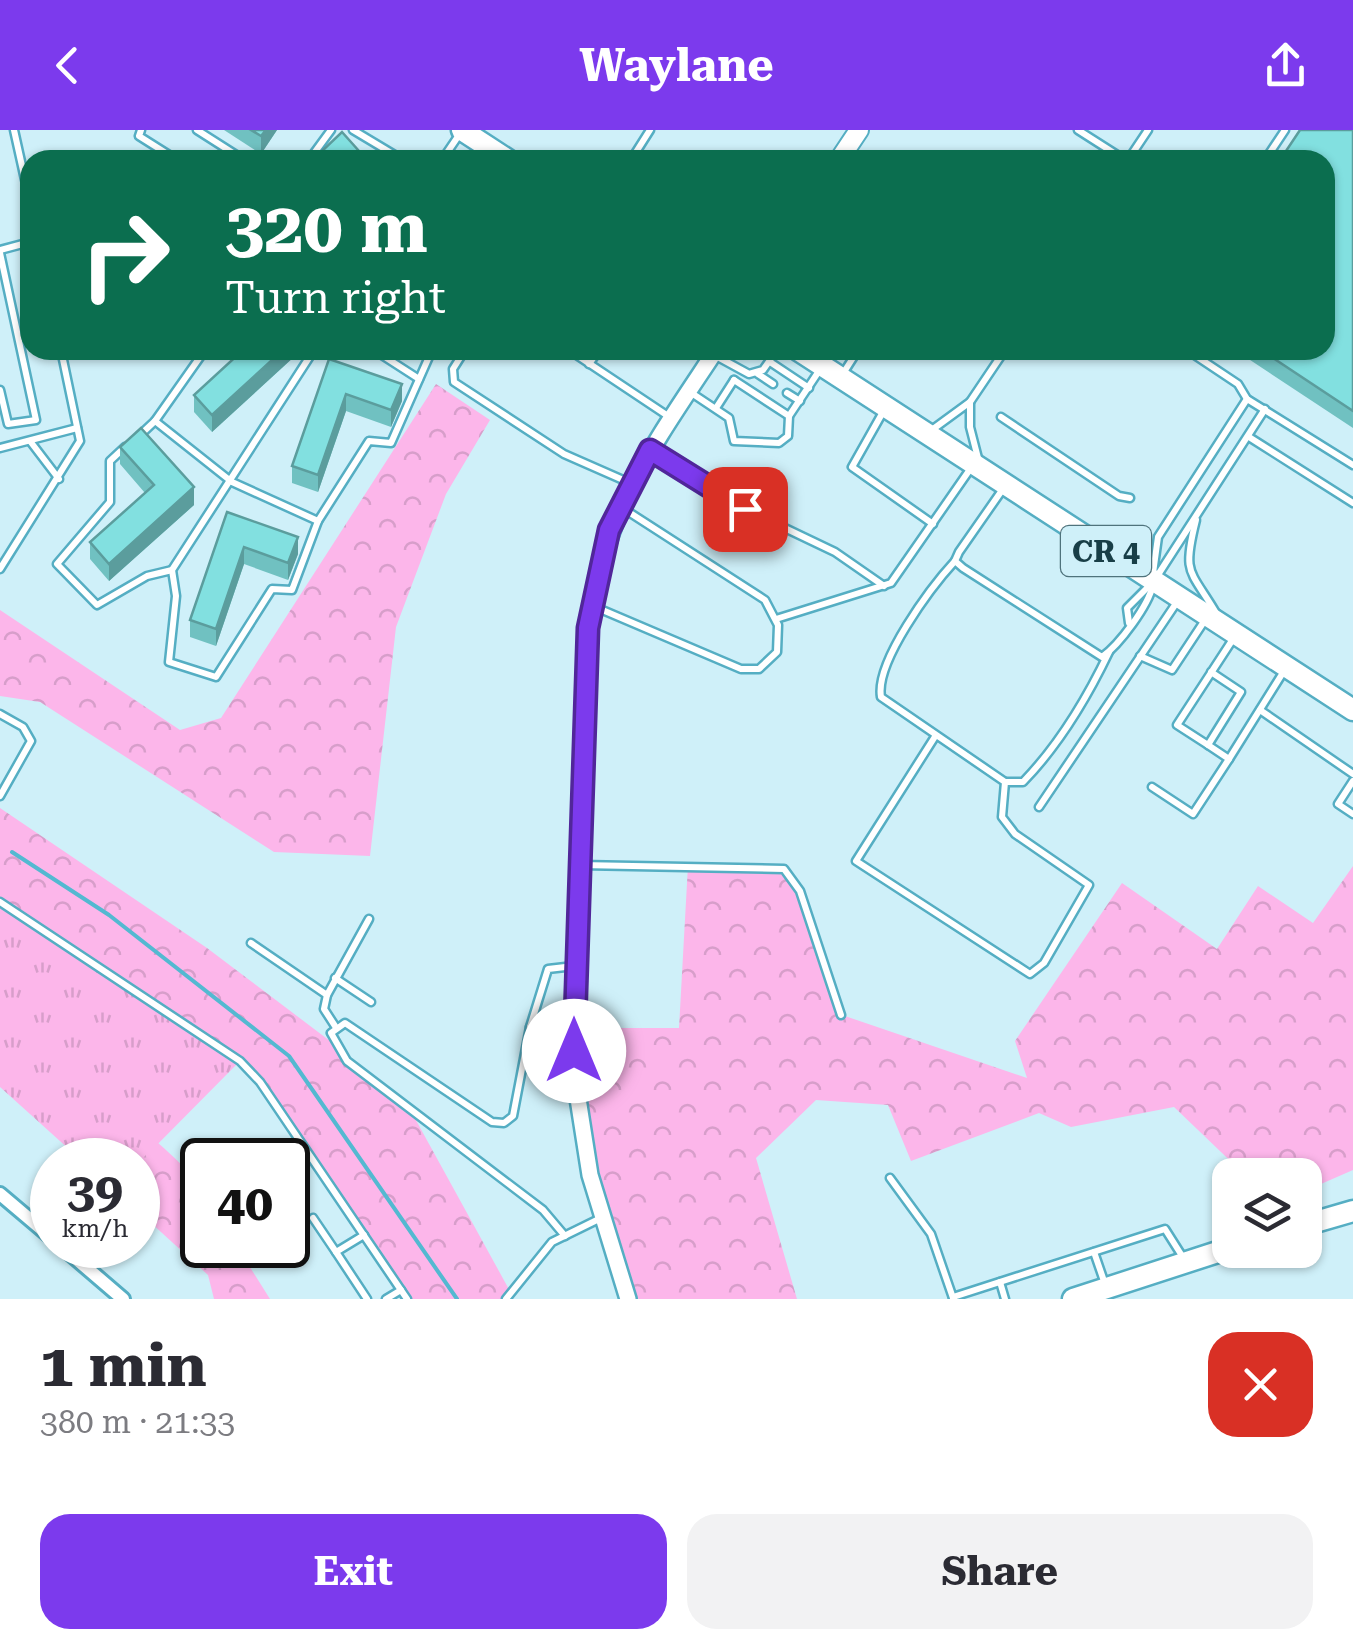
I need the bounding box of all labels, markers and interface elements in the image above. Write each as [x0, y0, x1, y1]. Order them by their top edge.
icon: back [40, 38, 95, 93]
icon: share [1258, 38, 1313, 93]
text: Waylane [579, 39, 774, 92]
text: 320 m [225, 187, 428, 269]
icon: right [60, 190, 190, 320]
text: Turn right [225, 271, 446, 324]
pin [703, 467, 788, 552]
icon: arrive [718, 482, 773, 537]
road number: CR 4 [1061, 526, 1151, 576]
position arrow [522, 999, 626, 1103]
speed limit sign: 40 [180, 1138, 310, 1268]
map controls [1212, 1158, 1322, 1268]
button: layers [1212, 1158, 1322, 1268]
text: 39 [67, 1162, 123, 1220]
text: km/h [62, 1214, 128, 1243]
text: 1 min [40, 1330, 207, 1401]
button: close [1208, 1332, 1313, 1437]
text: 380 m · 21:33 [40, 1403, 235, 1441]
button: Exit [40, 1514, 667, 1629]
button: Share [687, 1514, 1313, 1629]

